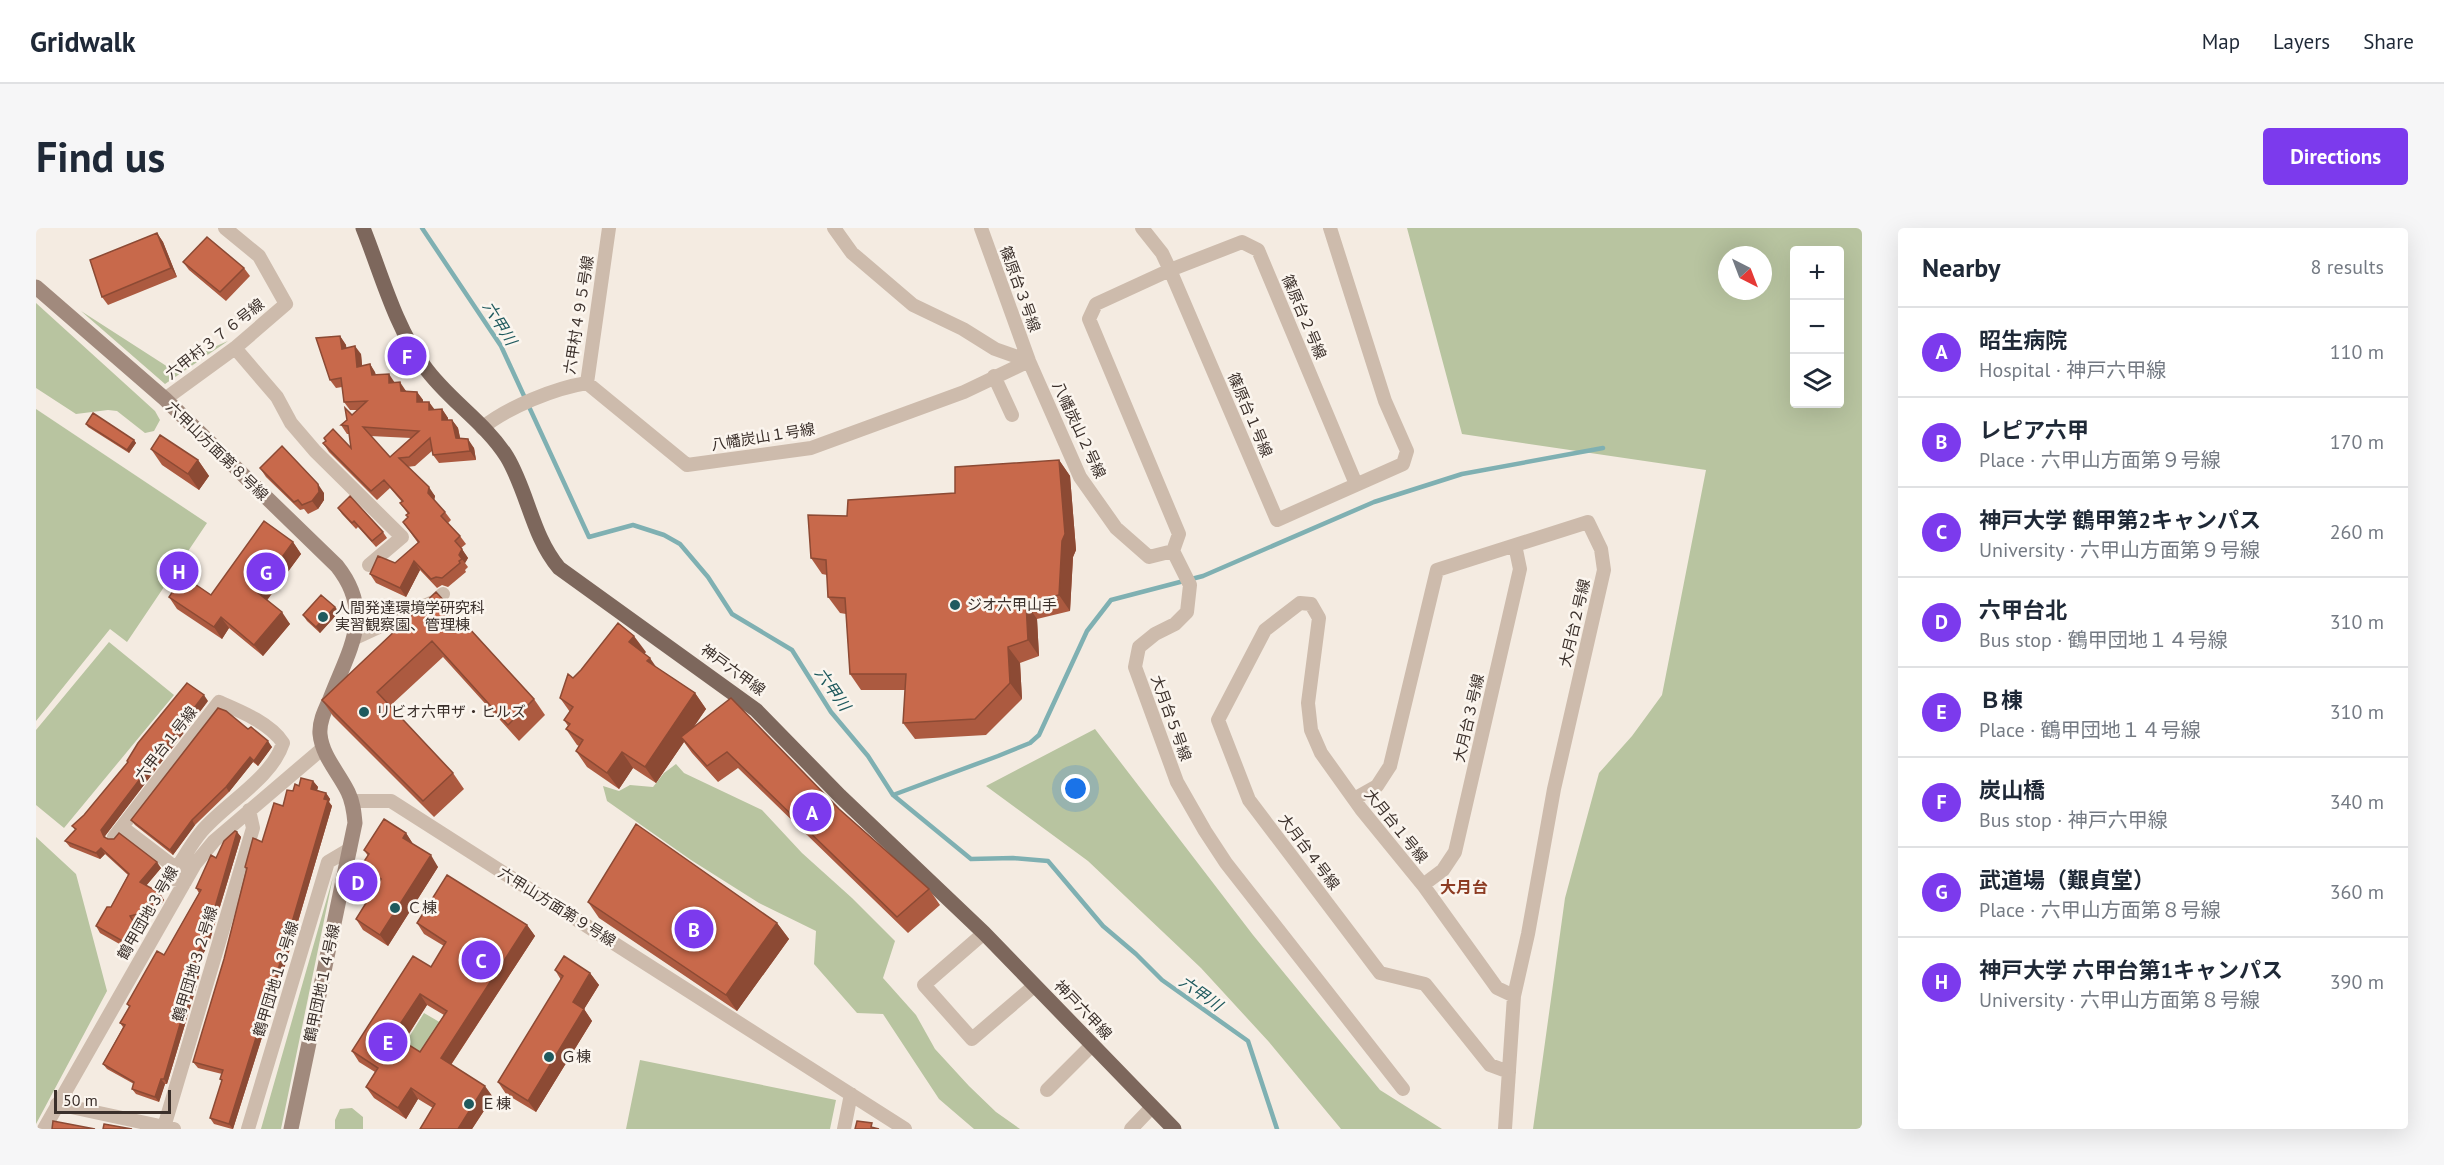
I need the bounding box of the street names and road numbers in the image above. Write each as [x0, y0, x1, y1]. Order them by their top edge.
street label: 篠原台３号線 [996, 243, 1045, 334]
street label: 六甲村４９５号線 [560, 254, 597, 376]
street label: 篠原台２号線 [1278, 272, 1331, 362]
street label: 六甲村３７６号線 [162, 294, 268, 383]
street label: 篠原台１号線 [1224, 370, 1277, 460]
street label: 八幡炭山２号線 [1049, 378, 1110, 481]
street label: 六甲山方面第８号線 [162, 397, 273, 504]
street label: 八幡炭山１号線 [710, 419, 816, 454]
street label: 大月台２号線 [1555, 577, 1594, 669]
street label: 神戸六甲線 [697, 640, 769, 699]
street label: 大月台５号線 [1147, 672, 1196, 763]
street label: 大月台３号線 [1449, 672, 1488, 764]
street label: 六甲台１号線 [130, 702, 201, 785]
street label: 大月台１号線 [1361, 785, 1432, 867]
street label: 大月台４号線 [1275, 810, 1344, 893]
street label: 鶴甲団地３号線 [113, 863, 182, 963]
street label: 六甲山方面第９号線 [495, 863, 620, 950]
street label: 鶴甲団地３２号線 [168, 904, 221, 1024]
street label: 鶴甲団地１３号線 [249, 919, 302, 1039]
street label: 鶴甲団地１４号線 [300, 922, 343, 1044]
street label: 神戸六甲線 [1050, 976, 1116, 1043]

